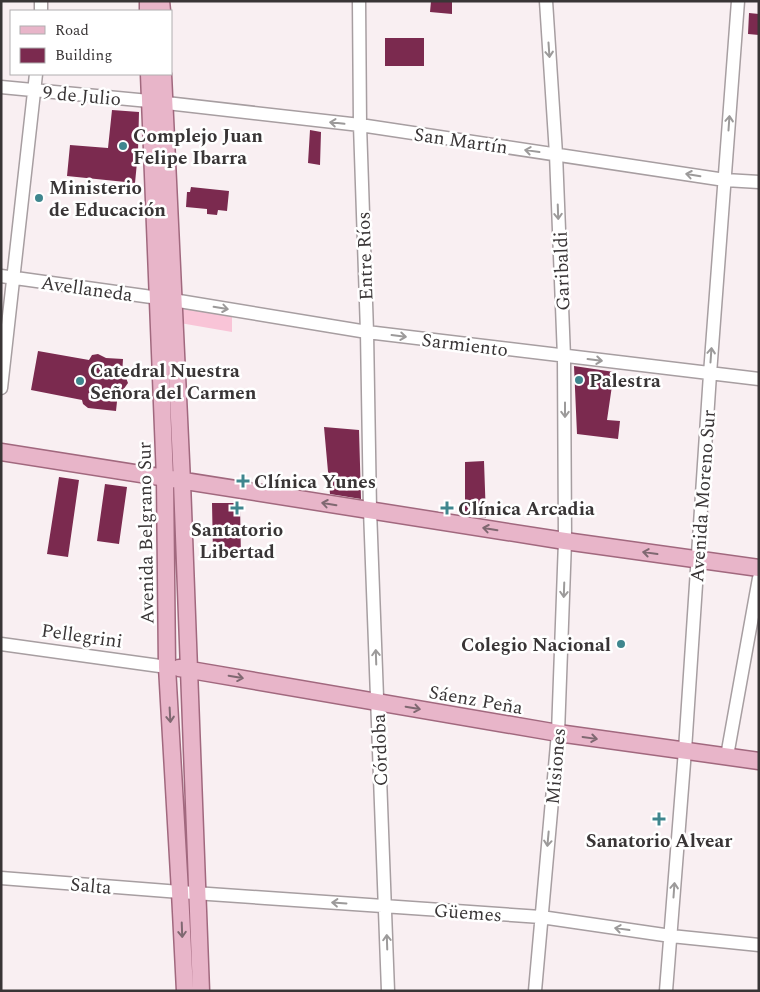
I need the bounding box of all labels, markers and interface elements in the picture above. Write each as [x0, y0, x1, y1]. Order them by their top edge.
legend [10, 10, 172, 75]
text: Road [55, 19, 89, 42]
one-way arrow [545, 42, 554, 58]
text: Building [55, 44, 112, 67]
street label: 9 de Julio [42, 79, 122, 114]
one-way arrow [724, 115, 734, 131]
one-way arrow [329, 118, 345, 128]
street label: San Martín [412, 121, 510, 162]
place label: Complejo Juan Felipe Ibarra [133, 122, 263, 173]
marker: Complejo Juan Felipe Ibarra [117, 140, 129, 152]
one-way arrow [525, 146, 541, 156]
one-way arrow [685, 170, 701, 180]
place label: Ministerio de Educación [49, 174, 166, 225]
marker: Ministerio de Educación [33, 192, 45, 204]
one-way arrow [554, 204, 563, 220]
street label: Entre Ríos [349, 211, 382, 301]
street label: Garibaldi [547, 231, 578, 311]
street label: Avellaneda [39, 269, 135, 310]
one-way arrow [213, 304, 229, 314]
street label: Sarmiento [420, 326, 510, 365]
one-way arrow [391, 331, 407, 341]
one-way arrow [706, 347, 716, 363]
one-way arrow [587, 355, 603, 365]
place label: Catedral Nuestra Señora del Carmen [90, 357, 257, 408]
place label: Palestra [589, 367, 661, 396]
marker: Palestra [573, 374, 585, 386]
marker: Catedral Nuestra Señora del Carmen [74, 375, 86, 387]
one-way arrow [560, 401, 570, 417]
street label: Avenida Moreno Sur [683, 408, 724, 583]
street label: Avenida Belgrano Sur [130, 441, 163, 624]
place label: Clínica Yunes [254, 468, 376, 497]
marker: Clínica Yunes [236, 474, 250, 488]
place label: Clínica Arcadia [458, 495, 595, 524]
one-way arrow [321, 499, 337, 509]
marker: Santatorio Libertad [230, 501, 244, 515]
marker: Clínica Arcadia [440, 501, 454, 515]
place label: Santatorio Libertad [191, 516, 283, 567]
one-way arrow [482, 524, 498, 534]
one-way arrow [643, 548, 659, 558]
one-way arrow [559, 581, 568, 597]
street label: Pellegrini [39, 616, 124, 657]
place label: Colegio Nacional [461, 631, 611, 660]
marker: Colegio Nacional [615, 638, 627, 650]
one-way arrow [371, 650, 380, 666]
one-way arrow [227, 672, 243, 682]
street label: Sáenz Peña [426, 678, 526, 723]
one-way arrow [404, 704, 420, 714]
one-way arrow [165, 707, 174, 723]
street label: Córdoba [365, 713, 396, 787]
street label: Misiones [539, 726, 574, 806]
one-way arrow [582, 733, 598, 743]
marker: Sanatorio Alvear [652, 812, 666, 826]
place label: Sanatorio Alvear [586, 827, 733, 856]
one-way arrow [543, 831, 553, 847]
street label: Salta [69, 870, 113, 903]
one-way arrow [669, 882, 679, 898]
street label: Güemes [433, 897, 503, 930]
one-way arrow [331, 899, 347, 908]
one-way arrow [177, 922, 187, 938]
one-way arrow [615, 924, 631, 934]
one-way arrow [382, 934, 392, 950]

